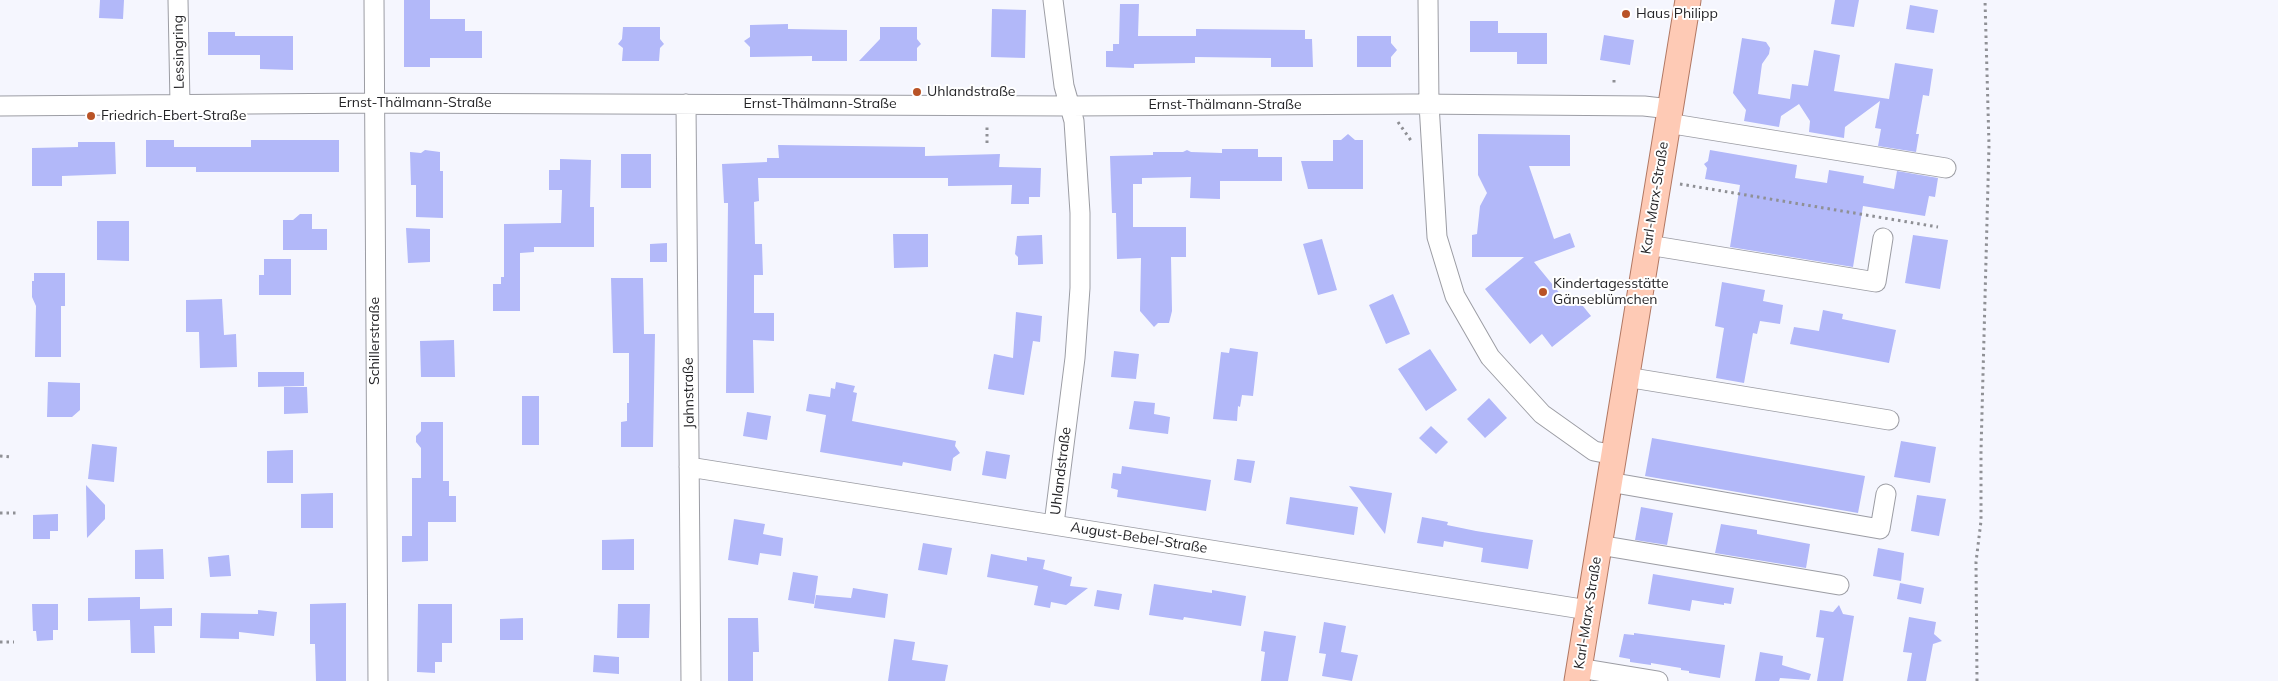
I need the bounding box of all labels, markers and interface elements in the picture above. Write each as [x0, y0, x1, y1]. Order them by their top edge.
place label: Haus Philipp [1636, 6, 1718, 22]
marker: Haus Philipp [1620, 8, 1632, 20]
street label: Lessingring [170, 15, 188, 89]
place label: Uhlandstraße [927, 84, 1015, 100]
marker: Uhlandstraße [911, 86, 923, 98]
street label: Ernst-Thälmann-Straße [338, 95, 492, 111]
street label: Ernst-Thälmann-Straße [743, 96, 897, 112]
street label: Ernst-Thälmann-Straße [1148, 97, 1302, 113]
place label: Friedrich-Ebert-Straße [101, 108, 246, 124]
marker: Friedrich-Ebert-Straße [85, 110, 97, 122]
street label: Karl-Marx-Straße [1638, 141, 1672, 255]
place label: Kindertagesstätte Gänseblümchen [1553, 276, 1669, 308]
marker: Kindertagesstätte Gänseblümchen [1537, 286, 1549, 298]
street label: Schillerstraße [367, 297, 383, 385]
street label: Jahnstraße [680, 357, 698, 429]
street label: Uhlandstraße [1047, 426, 1075, 516]
street label: August-Bebel-Straße [1069, 519, 1209, 557]
street label: Karl-Marx-Straße [1571, 556, 1605, 670]

